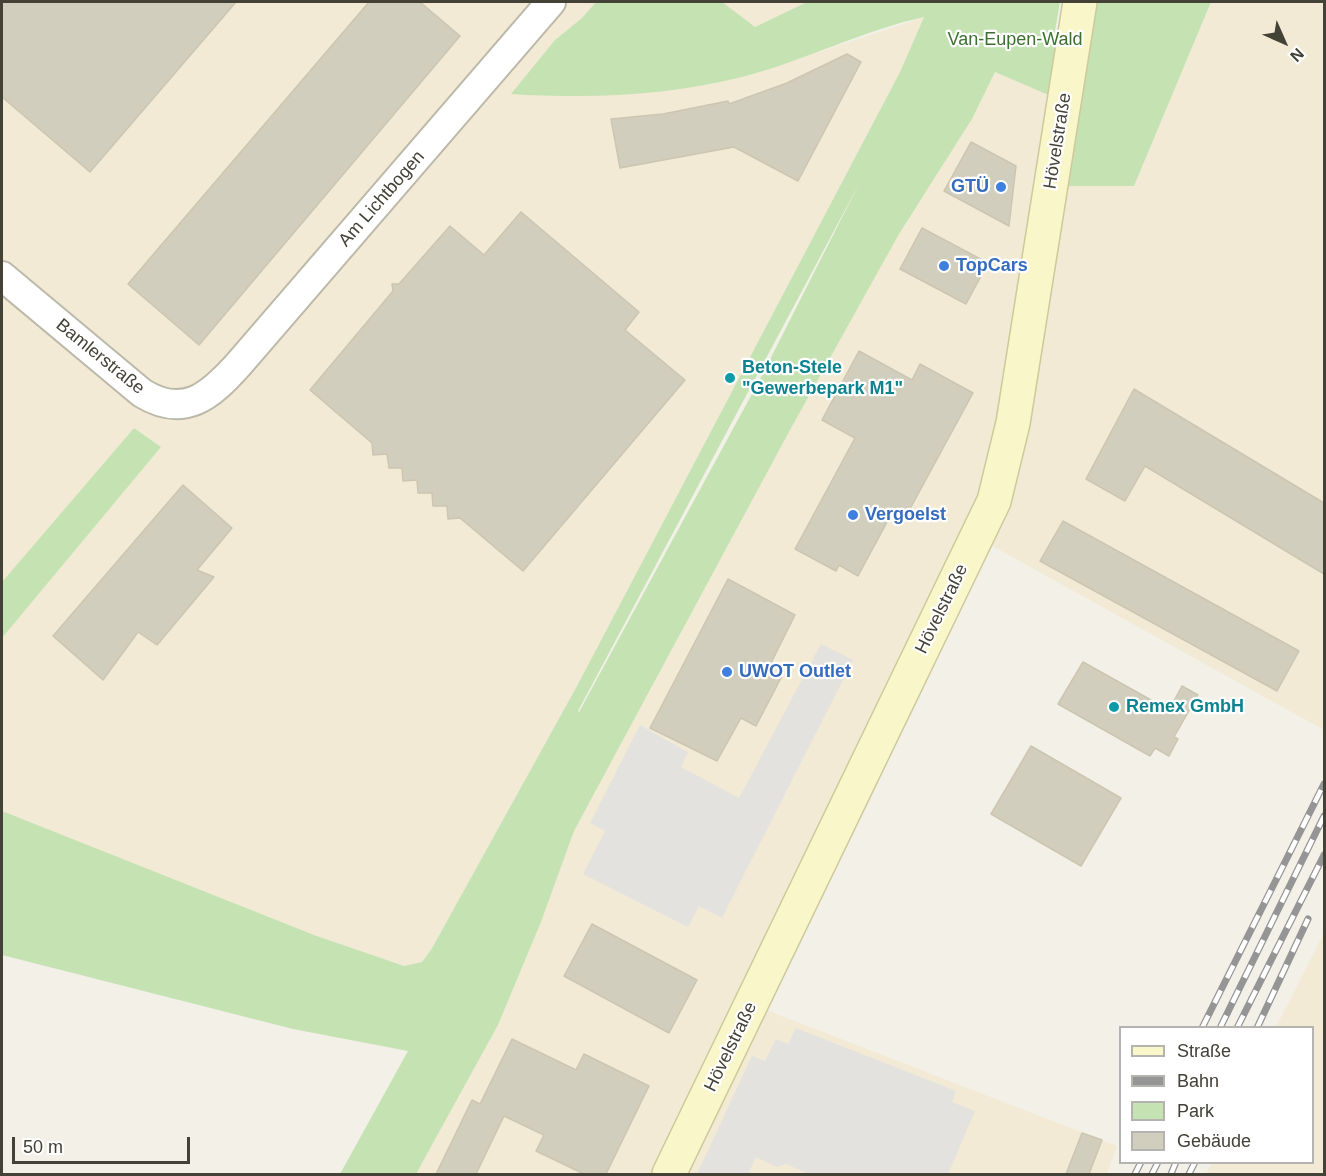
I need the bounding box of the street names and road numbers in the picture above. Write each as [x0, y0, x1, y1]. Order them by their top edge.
street label: Hövelstraße [1040, 91, 1076, 191]
street label: Am Lichtbogen [334, 147, 430, 251]
street label: Bamlerstraße [51, 315, 149, 399]
street label: Hövelstraße [911, 561, 973, 657]
street label: Hövelstraße [700, 999, 762, 1095]

